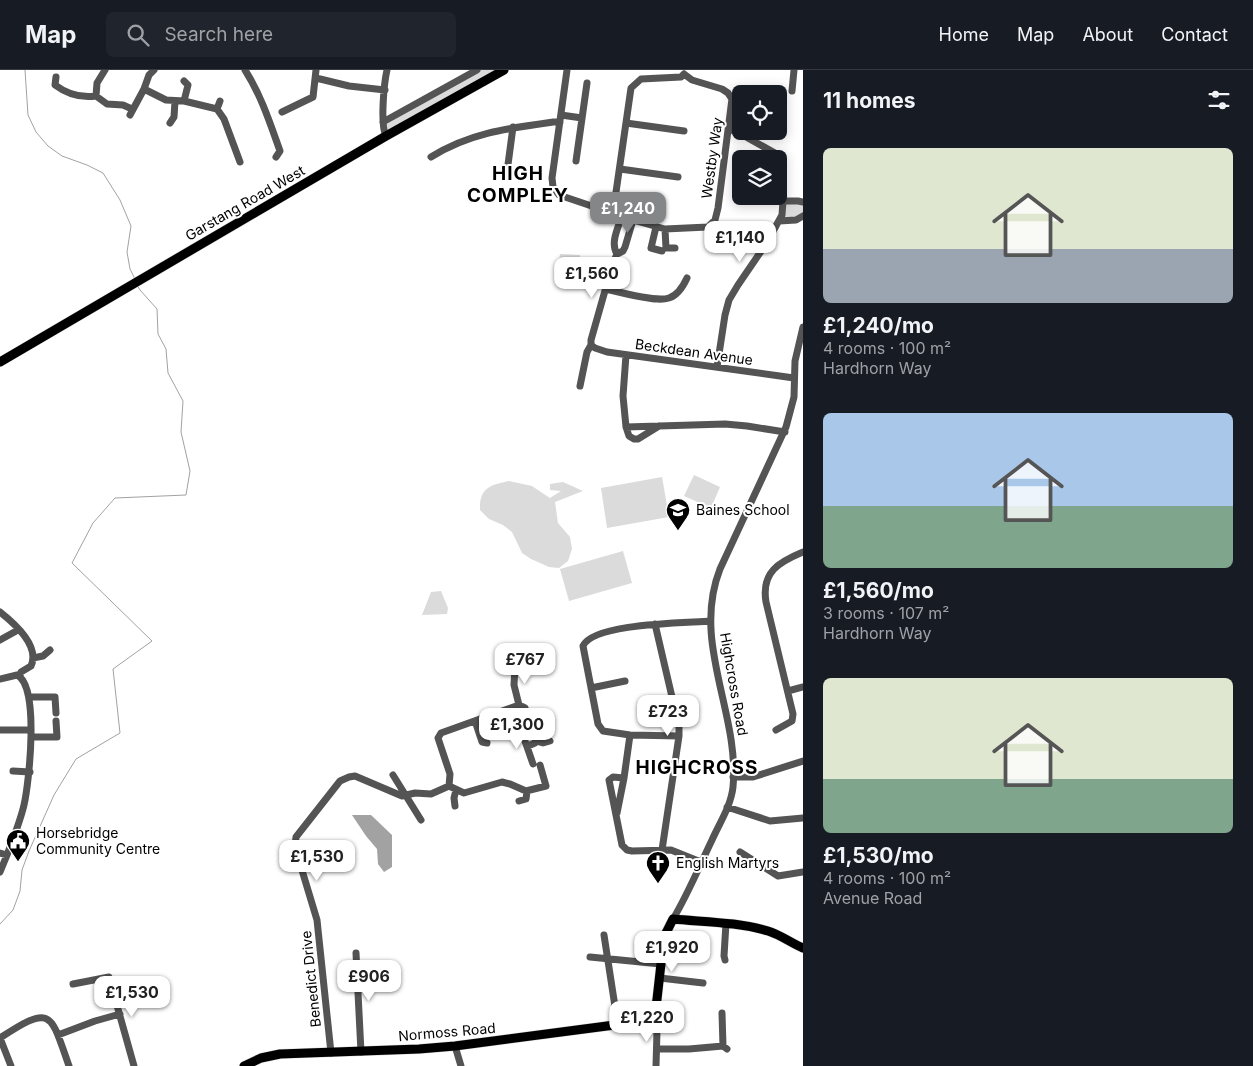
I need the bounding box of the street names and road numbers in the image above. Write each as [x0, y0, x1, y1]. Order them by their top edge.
street label: Westby Way [697, 116, 726, 200]
street label: Garstang Road West [182, 161, 308, 244]
street label: Beckdean Avenue [634, 335, 754, 368]
street label: Highcross Road [717, 631, 752, 737]
street label: Benedict Drive [297, 930, 324, 1028]
street label: Normoss Road [398, 1019, 496, 1044]

